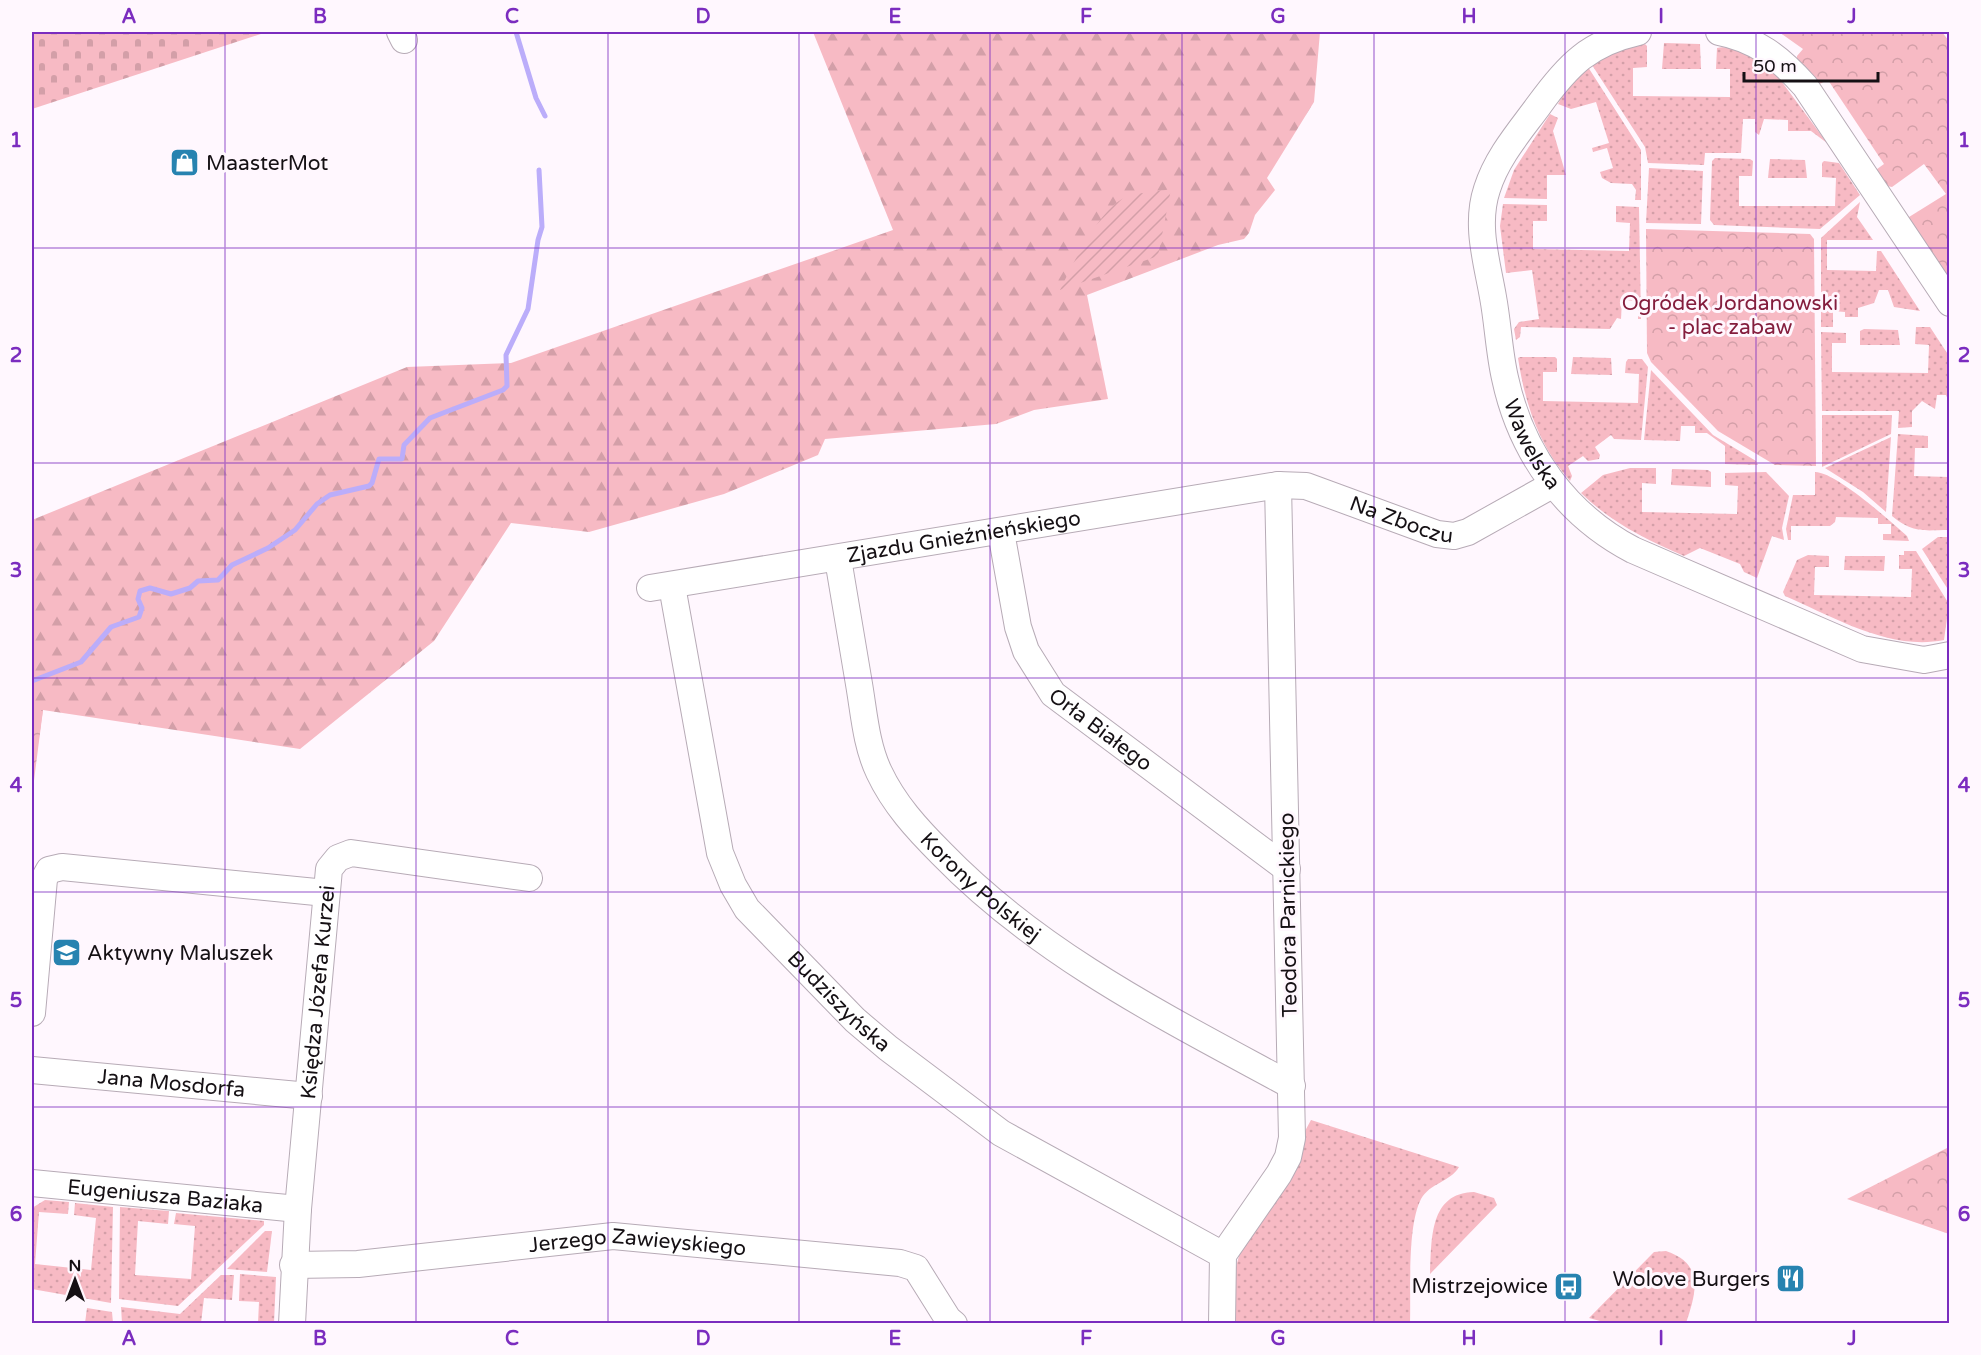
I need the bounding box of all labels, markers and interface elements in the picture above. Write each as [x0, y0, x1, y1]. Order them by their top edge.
text: A [122, 5, 137, 29]
text: B [313, 5, 327, 29]
text: C [505, 5, 519, 29]
text: D [695, 5, 711, 29]
text: E [889, 5, 902, 29]
text: F [1080, 5, 1092, 29]
text: G [1270, 5, 1286, 29]
text: H [1461, 5, 1477, 29]
text: I [1658, 5, 1664, 29]
text: J [1846, 5, 1857, 29]
scale bar [1744, 45, 1878, 83]
text: 50 m [1753, 55, 1797, 77]
text: 1 [10, 129, 22, 153]
text: 1 [1958, 129, 1970, 153]
shop icon: MaasterMot [169, 147, 201, 179]
place label: MaasterMot [206, 151, 328, 176]
park label: Ogródek Jordanowski - plac zabaw [1622, 291, 1838, 340]
text: 2 [10, 344, 22, 368]
text: 2 [1958, 344, 1970, 368]
street label: Wawelska [1498, 396, 1565, 495]
street label: Na Zboczu [1346, 491, 1454, 549]
street label: Zjazdu Gnieźnieńskiego [845, 506, 1083, 568]
text: 3 [10, 559, 22, 583]
text: 3 [1958, 559, 1970, 583]
street label: Orła Białego [1044, 683, 1157, 777]
text: 4 [10, 774, 23, 798]
text: 4 [1958, 774, 1971, 798]
street label: Teodora Parnickiego [1274, 812, 1303, 1018]
street label: Korony Polskiej [915, 827, 1045, 947]
street label: Księdza Józefa Kurzei [296, 884, 340, 1100]
school or university icon: Aktywny Maluszek [50, 937, 82, 969]
place label: Aktywny Maluszek [87, 941, 273, 966]
street label: Budziszyńska [782, 946, 895, 1057]
text: 5 [10, 989, 22, 1013]
text: 5 [1958, 989, 1970, 1013]
street label: Jana Mosdorfa [96, 1064, 246, 1103]
street label: Eugeniusza Baziaka [66, 1175, 264, 1219]
text: 6 [10, 1203, 22, 1227]
text: 6 [1958, 1203, 1970, 1227]
street label: Jerzego Zawieyskiego [528, 1224, 747, 1261]
north arrow [45, 1250, 105, 1310]
text: N [69, 1256, 81, 1276]
restaurant icon: Wolove Burgers [1775, 1263, 1807, 1295]
place label: Wolove Burgers [1613, 1267, 1770, 1292]
bus stop icon: Mistrzejowice [1553, 1270, 1585, 1302]
place label: Mistrzejowice [1411, 1274, 1548, 1299]
text: A [122, 1327, 137, 1351]
text: B [313, 1327, 327, 1351]
text: C [505, 1327, 519, 1351]
text: D [695, 1327, 711, 1351]
text: E [889, 1327, 902, 1351]
text: F [1080, 1327, 1092, 1351]
text: G [1270, 1327, 1286, 1351]
text: H [1461, 1327, 1477, 1351]
text: I [1658, 1327, 1664, 1351]
text: J [1846, 1327, 1857, 1351]

